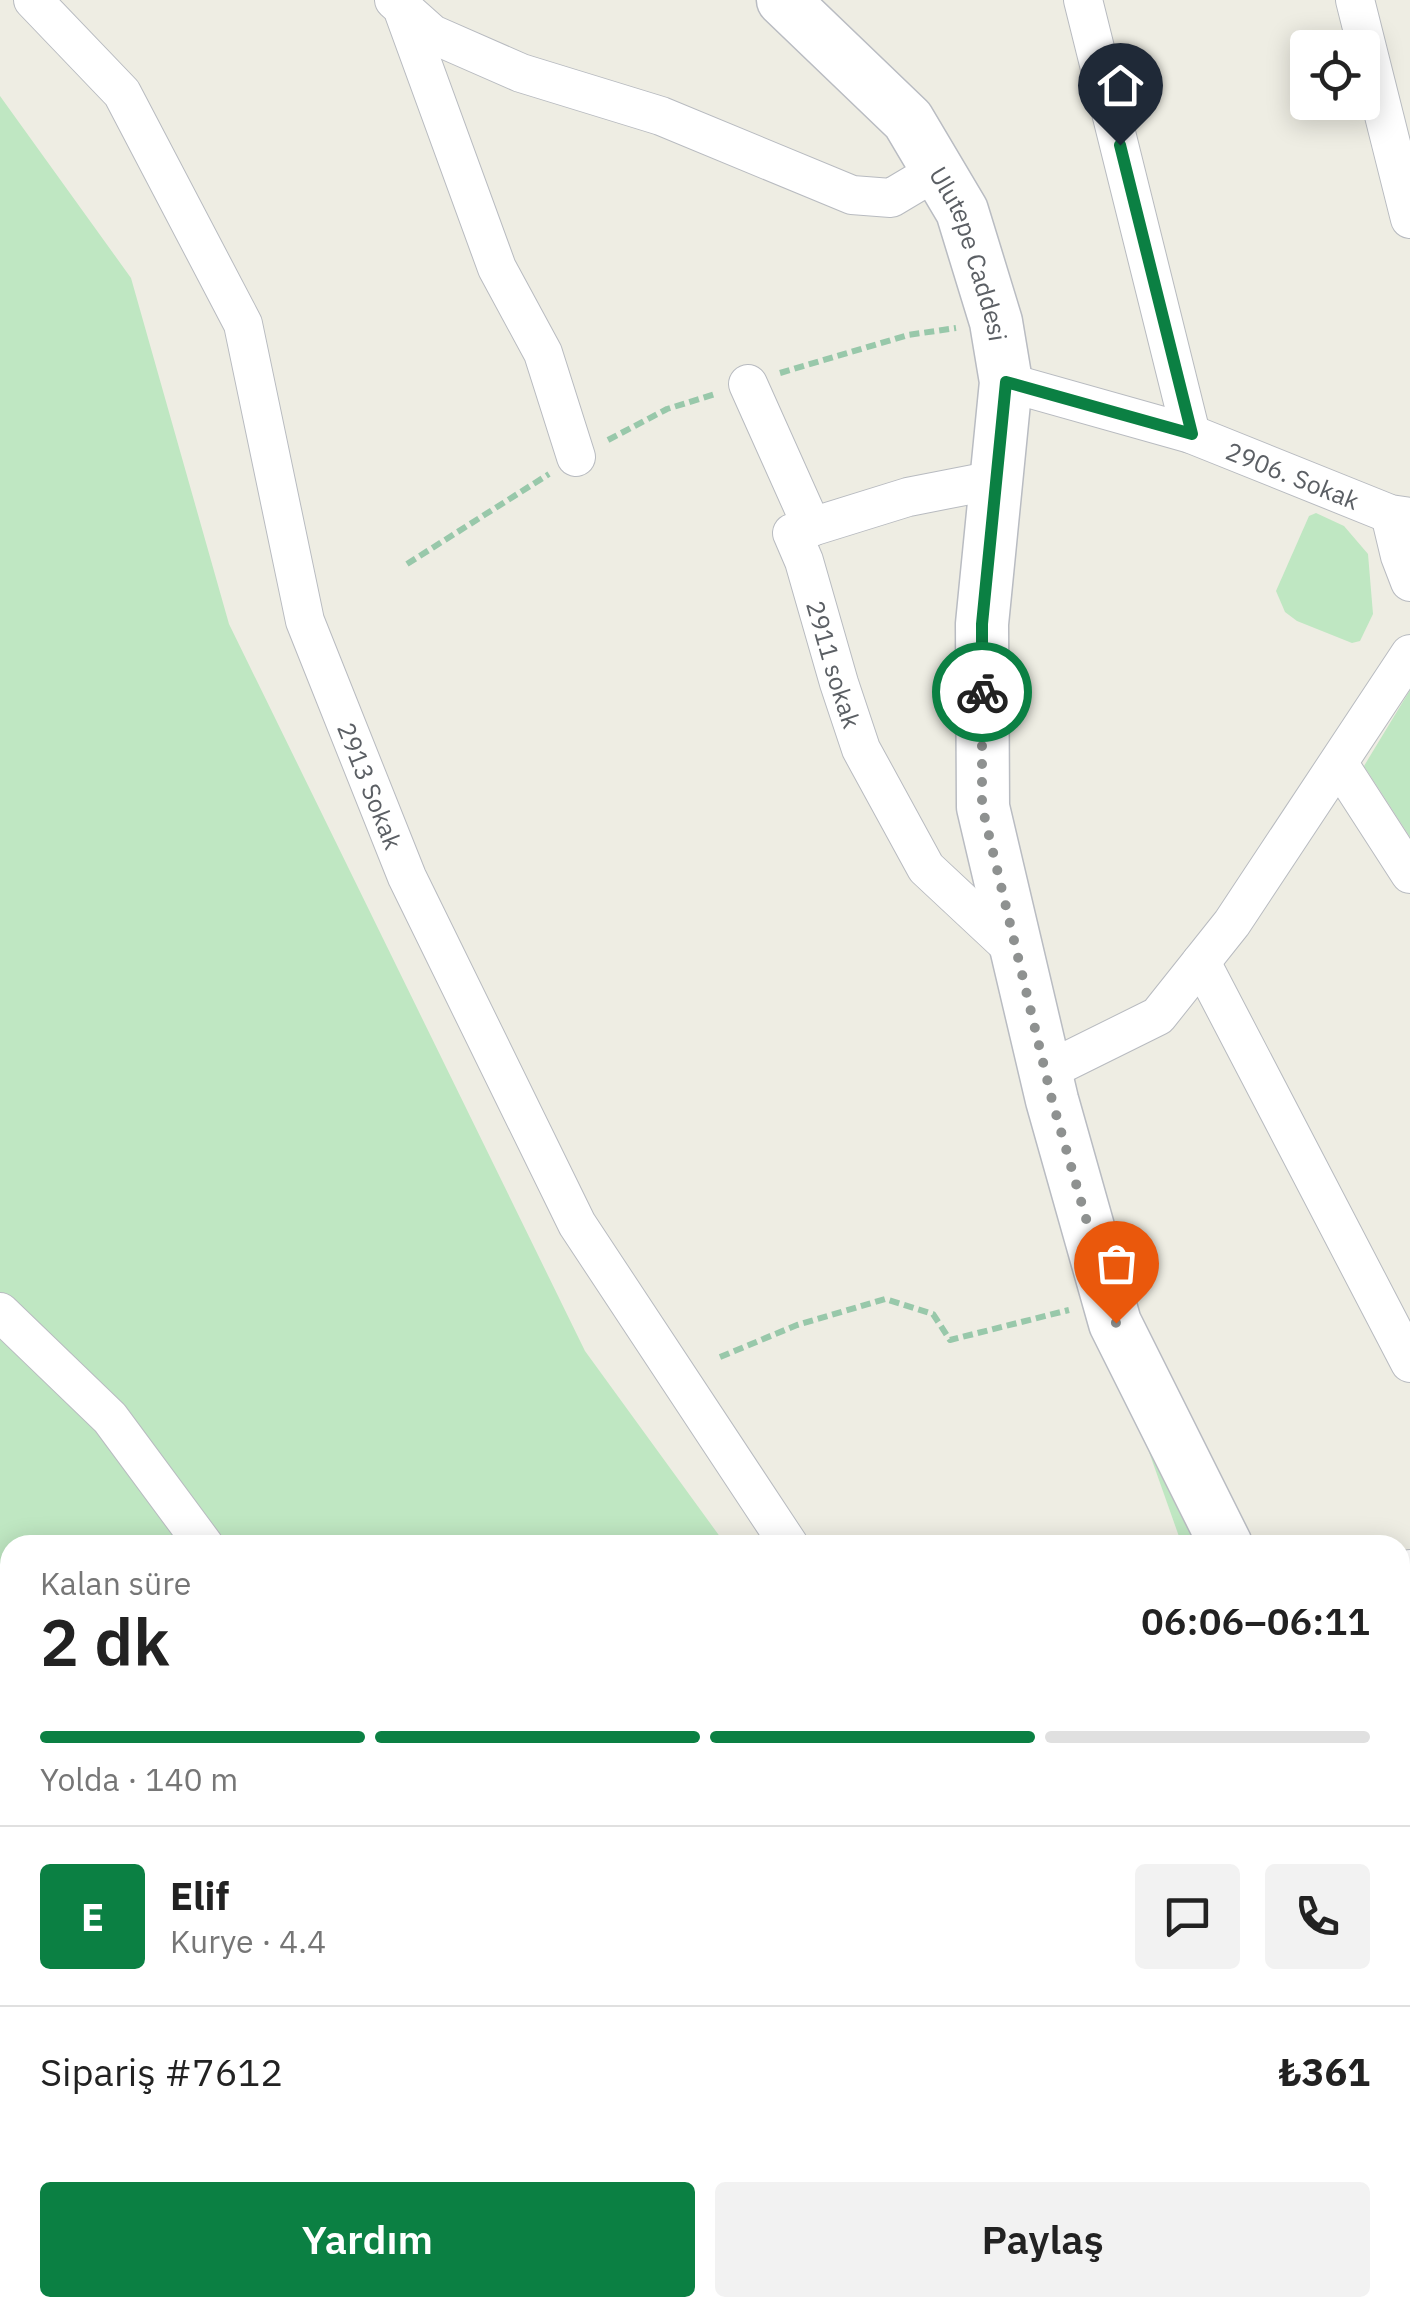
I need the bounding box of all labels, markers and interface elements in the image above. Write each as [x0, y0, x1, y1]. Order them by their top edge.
map controls [1290, 30, 1380, 120]
button: locate [1290, 30, 1380, 120]
pin [1078, 43, 1163, 146]
icon: home [1093, 58, 1148, 113]
street label: Ulutepe Caddesi [923, 160, 1015, 344]
street label: 2906. Sokak [1221, 433, 1364, 517]
street label: 2911 sokak [800, 596, 869, 732]
courier [932, 642, 1032, 742]
icon: bike [955, 665, 1010, 720]
street label: 2913 Sokak [330, 717, 411, 854]
pin [1074, 1221, 1159, 1324]
icon: bag [1089, 1236, 1144, 1291]
text: Kalan süre [40, 1562, 191, 1604]
text: 06:06–06:11 [1141, 1596, 1370, 1645]
text: 2 dk [40, 1599, 170, 1684]
text: Yolda · 140 m [40, 1758, 238, 1800]
button: chat [1135, 1864, 1240, 1969]
button: phone [1265, 1864, 1370, 1969]
text: Elif [170, 1871, 229, 1920]
text: E [81, 1892, 104, 1941]
text: Kurye · 4.4 [170, 1920, 326, 1962]
text: Sipariş #7612 [40, 2047, 283, 2096]
text: ₺361 [1278, 2047, 1370, 2096]
button: Yardım [40, 2182, 695, 2297]
button: Paylaş [715, 2182, 1370, 2297]

